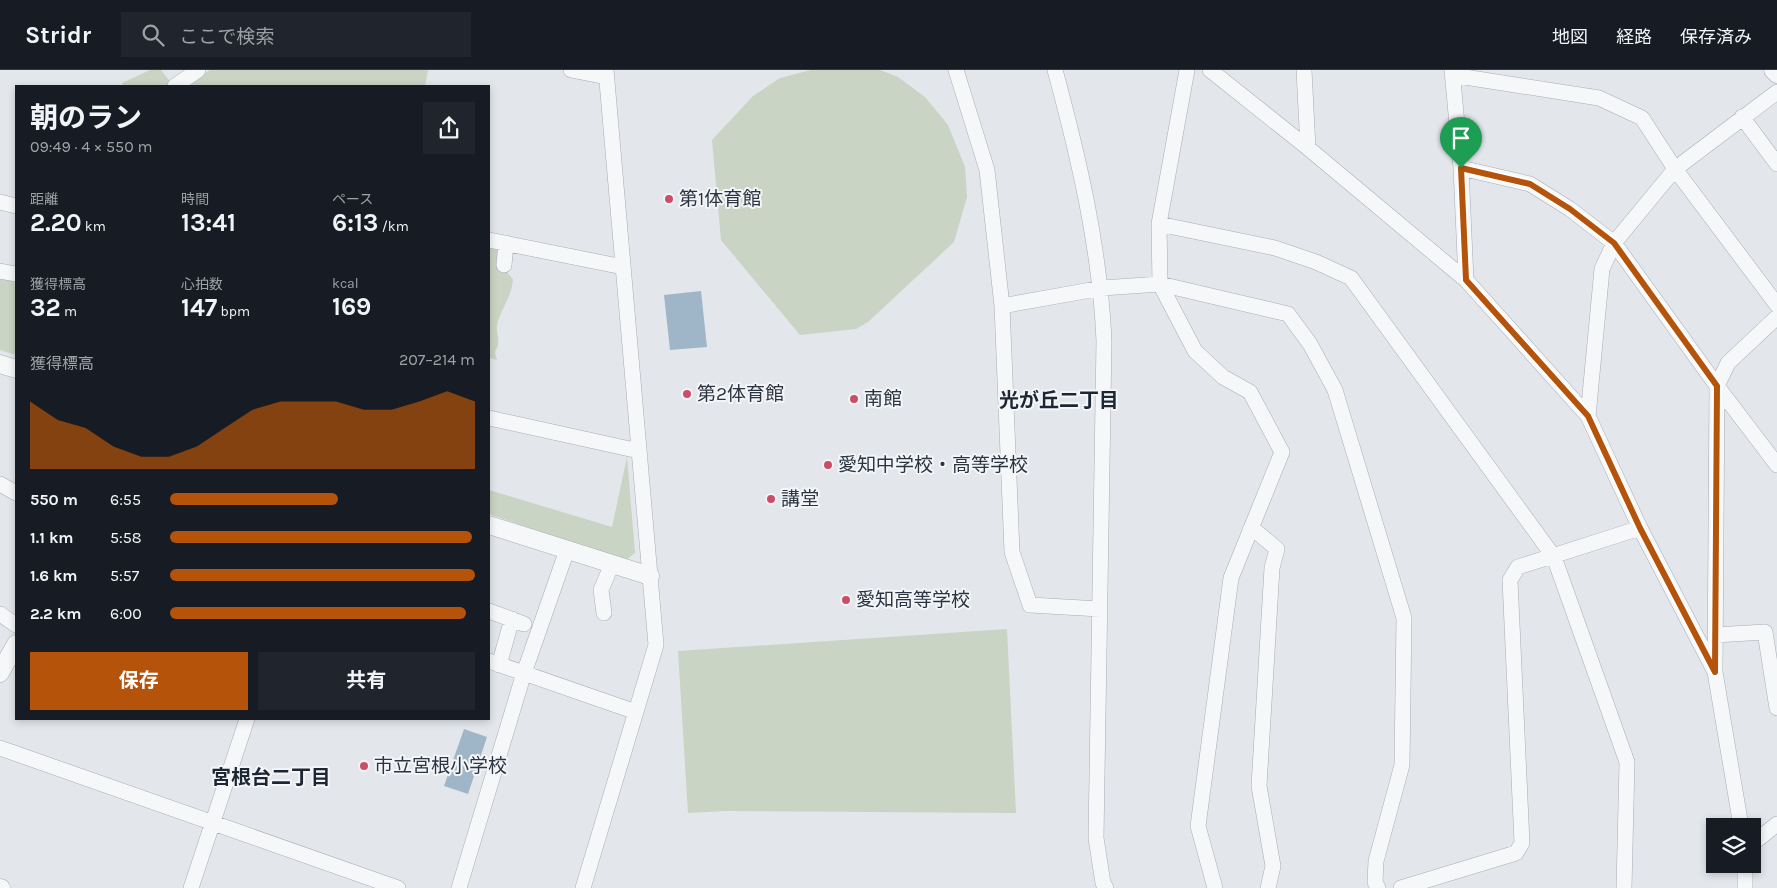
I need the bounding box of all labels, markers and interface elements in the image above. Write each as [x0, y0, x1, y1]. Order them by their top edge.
search box [121, 12, 471, 57]
text: Stridr [25, 21, 91, 49]
icon: search [139, 21, 167, 49]
text: ここで検索 [179, 26, 274, 48]
text: 地図 [1552, 26, 1588, 48]
text: 経路 [1616, 26, 1652, 48]
text: 保存済み [1680, 26, 1752, 48]
text: 朝のラン [30, 101, 142, 134]
button: share [423, 102, 475, 154]
pin [1440, 117, 1482, 168]
icon: arrive [1447, 124, 1475, 152]
text: 09:49 · 4 × 550 m [30, 137, 152, 156]
place label: 第1体育館 [679, 188, 761, 210]
text: 距離 [30, 191, 58, 208]
text: 時間 [181, 191, 209, 208]
text: ペース [332, 191, 373, 208]
marker: 第1体育館 [663, 193, 675, 205]
text: 2.20 [30, 208, 81, 237]
text: 13:41 [181, 208, 236, 237]
text: 6:13 [332, 208, 378, 237]
text: km [81, 218, 106, 235]
text: /km [378, 218, 409, 235]
text: kcal [332, 275, 359, 292]
text: 獲得標高 [30, 276, 86, 293]
text: 心拍数 [181, 276, 223, 293]
text: 169 [332, 292, 371, 321]
text: 32 [30, 293, 61, 322]
text: 147 [181, 293, 217, 322]
text: m [61, 303, 77, 320]
text: bpm [217, 303, 250, 320]
text: 207–214 m [399, 350, 475, 369]
text: 獲得標高 [30, 354, 94, 373]
place label: 第2体育館 [697, 383, 784, 405]
marker: 第2体育館 [681, 388, 693, 400]
place label: 南館 [864, 388, 902, 410]
district label: 光が丘二丁目 [999, 389, 1119, 412]
marker: 南館 [848, 393, 860, 405]
place label: 愛知中学校・高等学校 [838, 454, 1028, 476]
marker: 愛知中学校・高等学校 [822, 459, 834, 471]
place label: 講堂 [781, 488, 819, 510]
text: 550 m [30, 490, 78, 509]
text: 6:55 [110, 490, 141, 509]
marker: 講堂 [765, 493, 777, 505]
text: 1.1 km [30, 528, 74, 547]
text: 5:58 [110, 528, 142, 547]
text: 1.6 km [30, 566, 78, 585]
text: 5:57 [110, 566, 139, 585]
place label: 愛知高等学校 [856, 589, 970, 611]
marker: 愛知高等学校 [840, 594, 852, 606]
text: 2.2 km [30, 604, 82, 623]
text: 6:00 [110, 604, 142, 623]
button: 保存 [30, 652, 248, 710]
button: 共有 [258, 652, 475, 710]
place label: 市立宮根小学校 [374, 755, 507, 777]
marker: 市立宮根小学校 [358, 760, 370, 772]
district label: 宮根台二丁目 [211, 766, 331, 789]
map controls [1706, 818, 1761, 873]
button: layers [1706, 818, 1761, 873]

